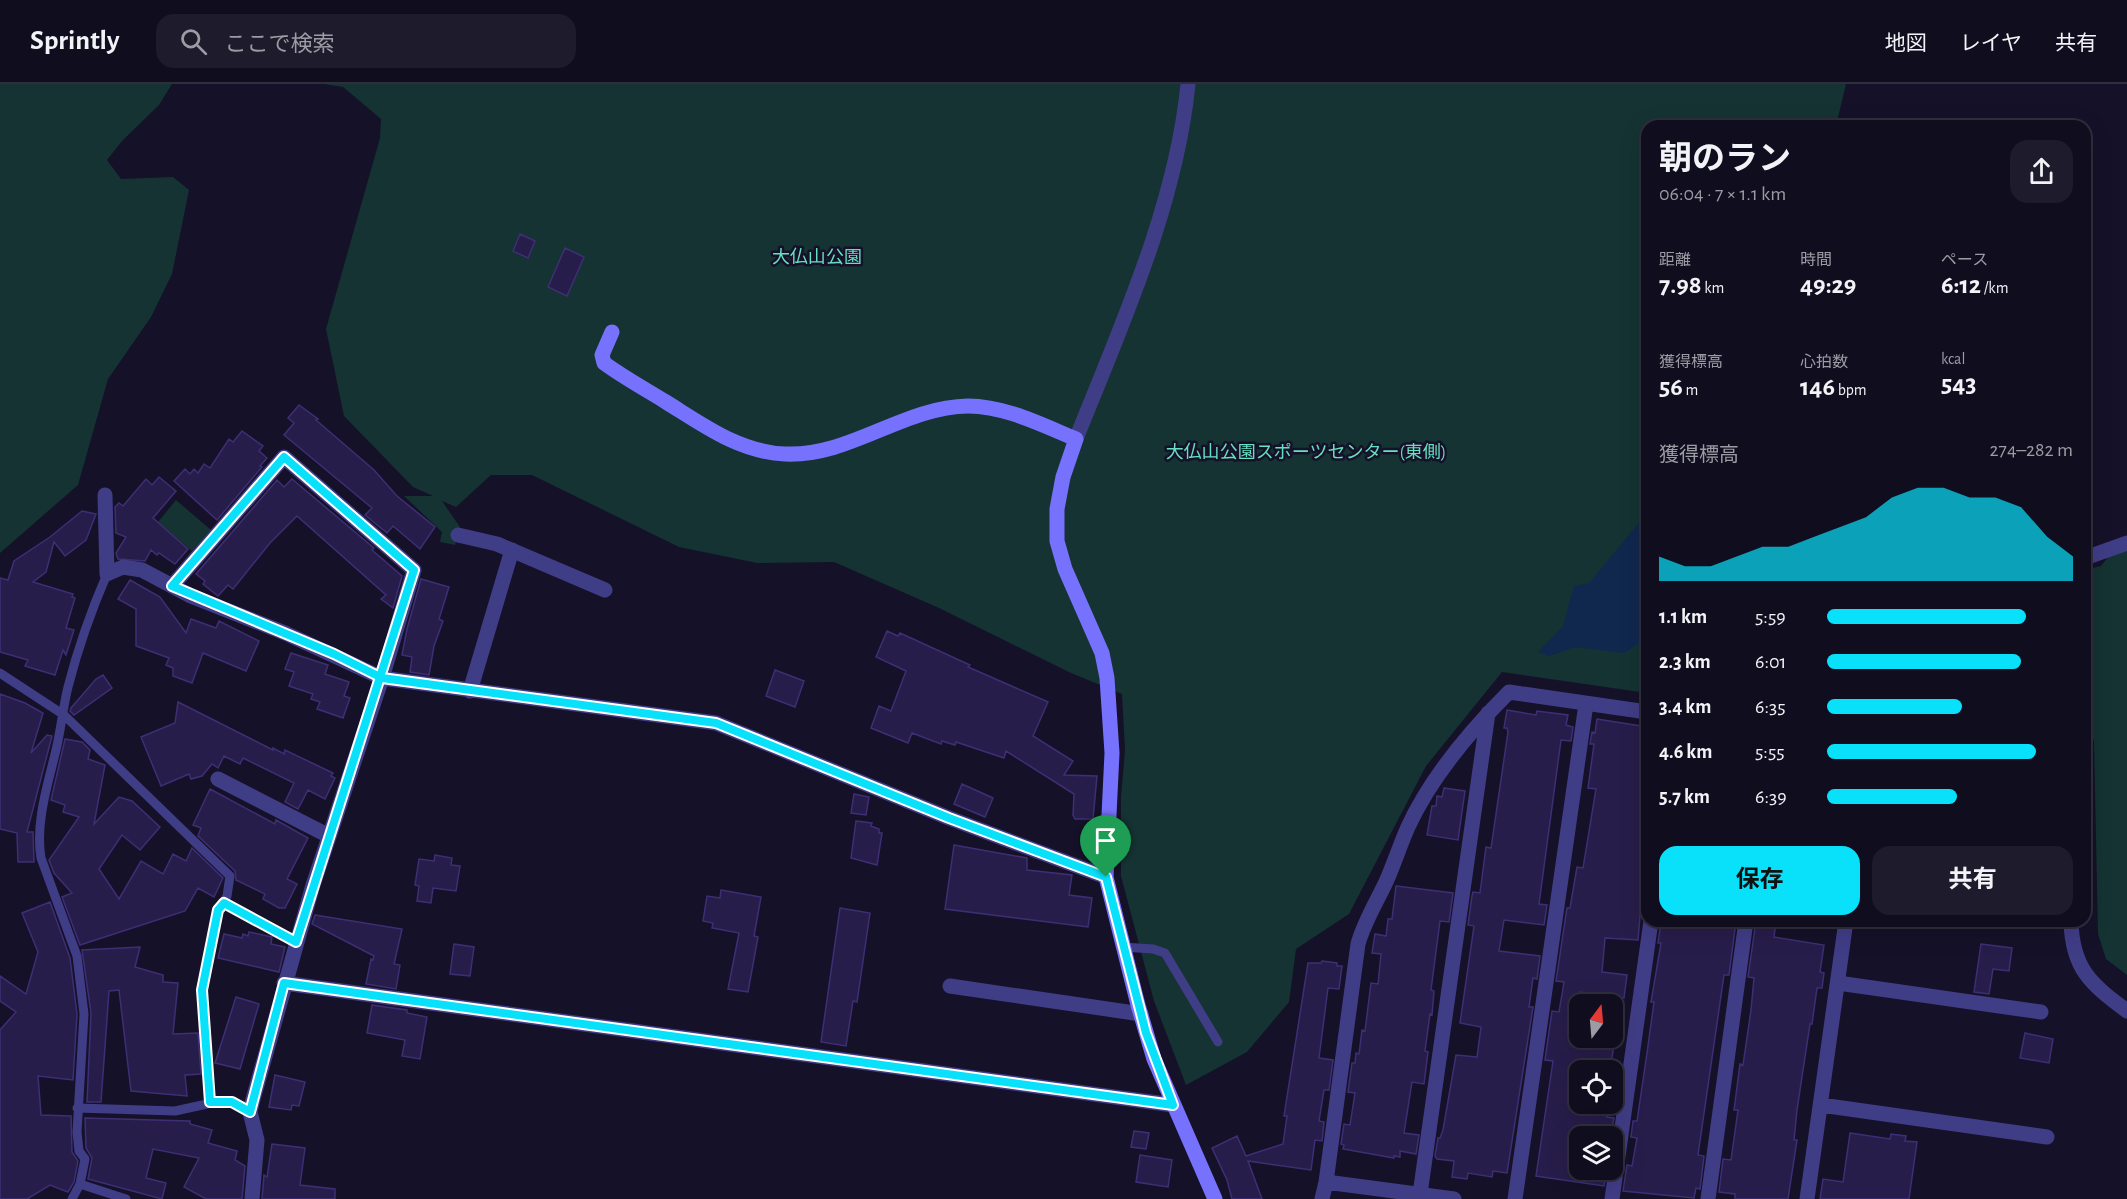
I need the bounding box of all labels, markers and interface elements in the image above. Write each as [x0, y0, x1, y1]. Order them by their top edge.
search box [156, 14, 576, 68]
icon: search [177, 25, 210, 58]
text: Sprintly [30, 27, 120, 55]
text: ここで検索 [225, 33, 335, 55]
text: 地図 [1885, 33, 1927, 54]
text: レイヤ [1960, 33, 2022, 54]
text: 共有 [2055, 33, 2097, 54]
button: share [2010, 140, 2073, 203]
text: 朝のラン [1659, 143, 1791, 176]
text: 06:04 · 7 × 1.1 km [1659, 184, 1786, 204]
park label: 大仏山公園 [772, 247, 862, 267]
text: 距離 [1659, 252, 1691, 268]
text: 時間 [1800, 252, 1832, 268]
text: ペース [1941, 252, 1988, 268]
text: 7.98 [1659, 272, 1702, 298]
text: 49:29 [1800, 272, 1856, 298]
text: 6:12 [1941, 272, 1981, 298]
text: km [1702, 280, 1724, 296]
text: /km [1981, 280, 2008, 296]
text: kcal [1941, 351, 1965, 367]
text: 獲得標高 [1659, 354, 1723, 370]
text: 心拍数 [1800, 354, 1848, 370]
text: 543 [1941, 371, 1977, 397]
text: 56 [1659, 374, 1683, 400]
text: 146 [1800, 374, 1835, 400]
text: m [1683, 382, 1698, 398]
text: bpm [1835, 382, 1867, 398]
text: 274–282 m [1989, 440, 2073, 460]
park label: 大仏山公園スポーツセンター(東側) [1166, 442, 1446, 462]
text: 獲得標高 [1659, 445, 1739, 465]
text: 1.1 km [1659, 607, 1707, 627]
text: 5:59 [1755, 607, 1786, 627]
text: 2.3 km [1659, 652, 1711, 672]
text: 6:01 [1755, 652, 1786, 672]
text: 3.4 km [1659, 697, 1711, 717]
text: 6:35 [1755, 697, 1786, 717]
text: 4.6 km [1659, 742, 1712, 762]
text: 5:55 [1755, 742, 1785, 762]
text: 5.7 km [1659, 787, 1710, 807]
text: 6:39 [1755, 787, 1787, 807]
pin [1080, 815, 1131, 877]
icon: arrive [1089, 824, 1122, 857]
button: 保存 [1659, 846, 1860, 915]
button: 共有 [1872, 846, 2073, 915]
north arrow [1569, 994, 1623, 1048]
map controls [1569, 994, 1623, 1180]
button: locate [1569, 1060, 1623, 1114]
button: layers [1569, 1126, 1623, 1180]

